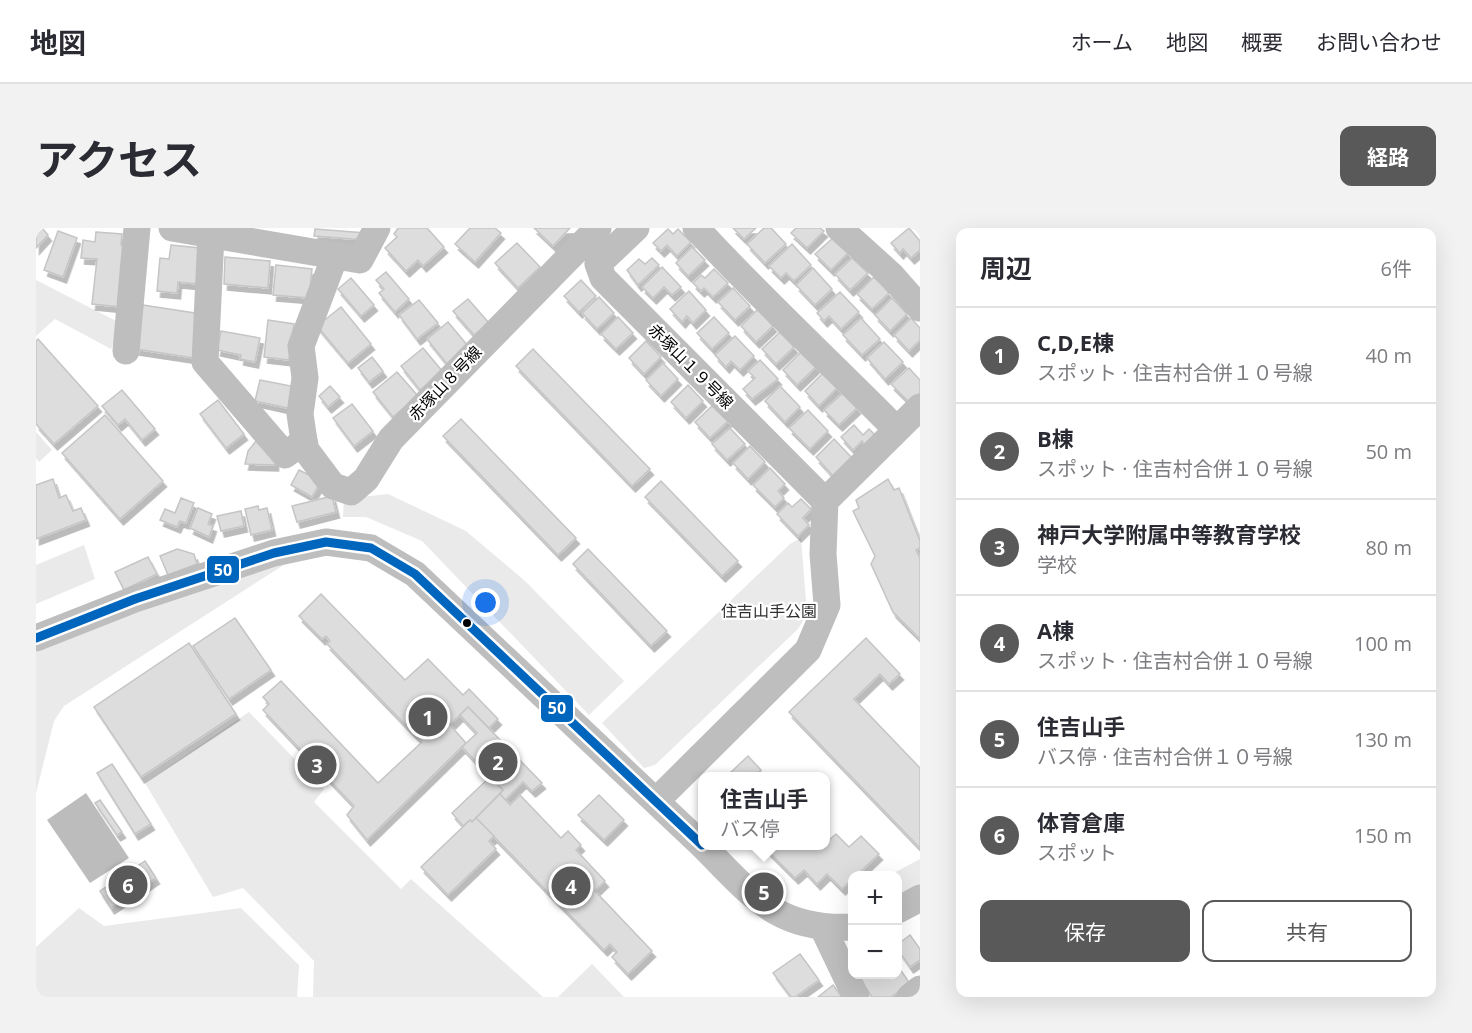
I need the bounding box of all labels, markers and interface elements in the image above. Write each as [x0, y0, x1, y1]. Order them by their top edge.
text: 地図 [30, 23, 86, 61]
text: ホーム [1071, 28, 1133, 56]
text: 地図 [1166, 28, 1208, 56]
text: 概要 [1241, 28, 1283, 56]
text: お問い合わせ [1316, 28, 1442, 56]
button: 経路 [1340, 126, 1436, 186]
text: アクセス [36, 130, 202, 187]
text: 周辺 [980, 250, 1032, 286]
text: 6件 [1381, 255, 1412, 282]
street label: 赤塚山１９号線 [644, 319, 738, 413]
text: C,D,E棟 [1037, 327, 1114, 357]
street label: 赤塚山８号線 [404, 341, 486, 425]
text: 1 [994, 342, 1005, 369]
text: 40 m [1365, 342, 1412, 369]
text: スポット · 住吉村合併１０号線 [1037, 359, 1313, 386]
text: B棟 [1037, 423, 1074, 453]
text: 2 [994, 438, 1005, 465]
text: 50 m [1365, 438, 1412, 465]
text: スポット · 住吉村合併１０号線 [1037, 455, 1313, 482]
text: 神戸大学附属中等教育学校 [1037, 519, 1301, 549]
text: 3 [994, 534, 1005, 561]
text: 80 m [1365, 534, 1412, 561]
text: 学校 [1037, 551, 1077, 578]
line badge: 50 [206, 555, 240, 584]
text: 50 [214, 559, 232, 581]
your location [471, 588, 500, 617]
park label: 住吉山手公園 [721, 600, 817, 622]
text: A棟 [1037, 615, 1074, 645]
unlabelled marker [461, 617, 473, 629]
text: 4 [994, 630, 1005, 657]
text: 100 m [1354, 630, 1412, 657]
text: スポット · 住吉村合併１０号線 [1037, 647, 1313, 674]
pin: 1 [408, 694, 448, 740]
line badge: 50 [540, 694, 574, 723]
text: 50 [548, 697, 566, 719]
text: 住吉山手 [1037, 711, 1125, 741]
text: 5 [994, 726, 1005, 753]
text: 130 m [1354, 726, 1412, 753]
pin: 2 [478, 740, 518, 784]
pin: 3 [298, 742, 336, 788]
text: バス停 · 住吉村合併１０号線 [1037, 743, 1293, 770]
popup [698, 772, 830, 850]
text: 住吉山手 [720, 783, 808, 813]
text: 体育倉庫 [1037, 807, 1125, 837]
text: バス停 [720, 815, 780, 842]
text: 6 [994, 822, 1005, 849]
text: 150 m [1354, 822, 1412, 849]
text: スポット [1037, 839, 1117, 866]
pin: 6 [108, 862, 148, 908]
pin: 4 [552, 864, 590, 908]
pin: 5 [744, 870, 784, 914]
map controls [848, 871, 902, 979]
button: + [848, 871, 902, 925]
button: 保存 [980, 900, 1190, 962]
button: 共有 [1202, 900, 1412, 962]
button: − [848, 925, 902, 979]

